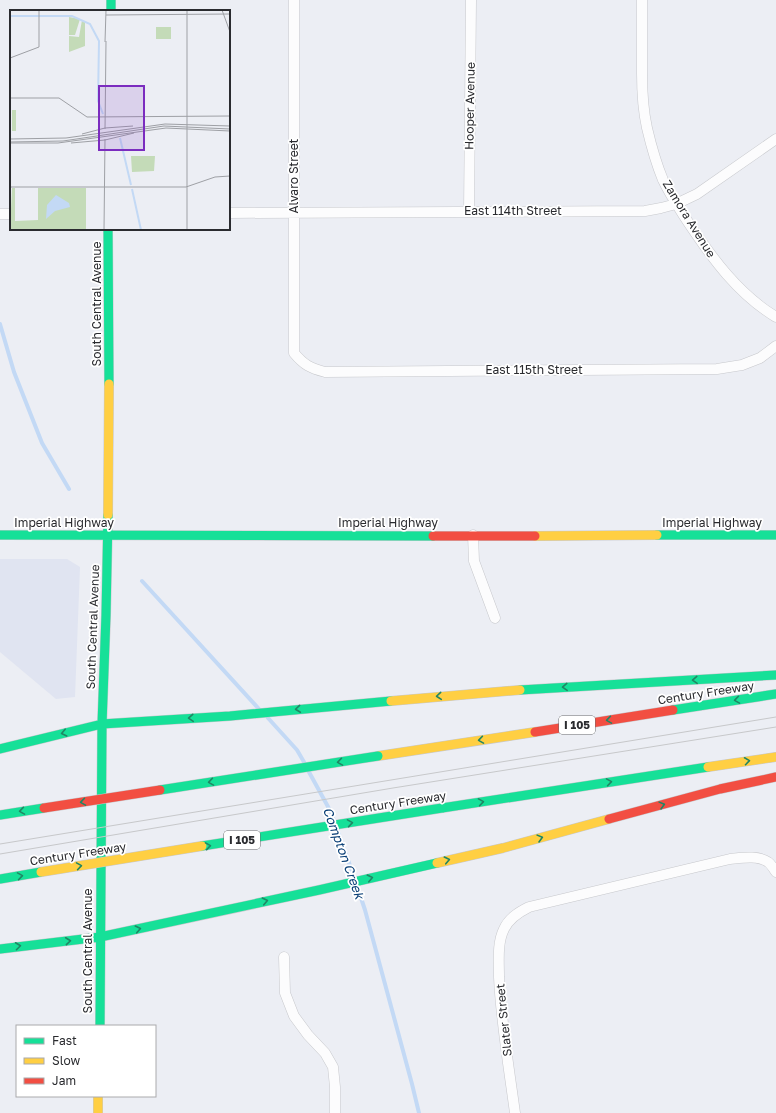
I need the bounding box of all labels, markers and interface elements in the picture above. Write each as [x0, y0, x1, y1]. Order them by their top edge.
inset map [10, 10, 230, 230]
street label: Hooper Avenue [461, 62, 478, 150]
street label: Alvaro Street [286, 138, 301, 213]
street label: Zamora Avenue [660, 177, 719, 260]
street label: East 114th Street [464, 203, 562, 218]
street label: South Central Avenue [89, 241, 104, 367]
street label: East 115th Street [485, 362, 583, 377]
street label: Imperial Highway [14, 515, 114, 530]
street label: Imperial Highway [338, 515, 438, 530]
street label: Imperial Highway [662, 515, 762, 530]
street label: South Central Avenue [83, 564, 102, 690]
one-way arrow [692, 675, 698, 684]
street label: Century Freeway [657, 677, 755, 708]
one-way arrow [562, 683, 568, 692]
one-way arrow [436, 691, 442, 700]
one-way arrow [734, 695, 741, 704]
one-way arrow [295, 704, 301, 713]
one-way arrow [188, 714, 194, 723]
one-way arrow [606, 715, 612, 724]
road number: I 105 [559, 716, 595, 734]
one-way arrow [61, 729, 67, 737]
one-way arrow [478, 735, 484, 744]
one-way arrow [337, 757, 343, 766]
one-way arrow [744, 757, 750, 766]
one-way arrow [208, 777, 214, 786]
one-way arrow [606, 778, 613, 787]
street label: Century Freeway [349, 787, 447, 818]
one-way arrow [80, 797, 86, 806]
one-way arrow [478, 798, 484, 807]
one-way arrow [658, 801, 665, 810]
water label: Compton Creek [320, 805, 369, 903]
one-way arrow [19, 806, 25, 815]
one-way arrow [347, 819, 353, 828]
road number: I 105 [224, 831, 260, 849]
one-way arrow [537, 834, 544, 843]
street label: Century Freeway [29, 838, 127, 869]
one-way arrow [205, 842, 211, 851]
one-way arrow [444, 857, 451, 865]
one-way arrow [76, 862, 82, 871]
one-way arrow [17, 872, 24, 881]
one-way arrow [367, 874, 374, 882]
street label: South Central Avenue [80, 888, 95, 1014]
one-way arrow [262, 898, 269, 906]
one-way arrow [135, 926, 142, 934]
one-way arrow [65, 937, 71, 946]
one-way arrow [15, 942, 21, 951]
street label: Slater Street [492, 983, 515, 1057]
legend [16, 1025, 156, 1097]
text: Fast [52, 1033, 77, 1048]
text: Slow [52, 1053, 80, 1068]
text: Jam [52, 1073, 76, 1088]

